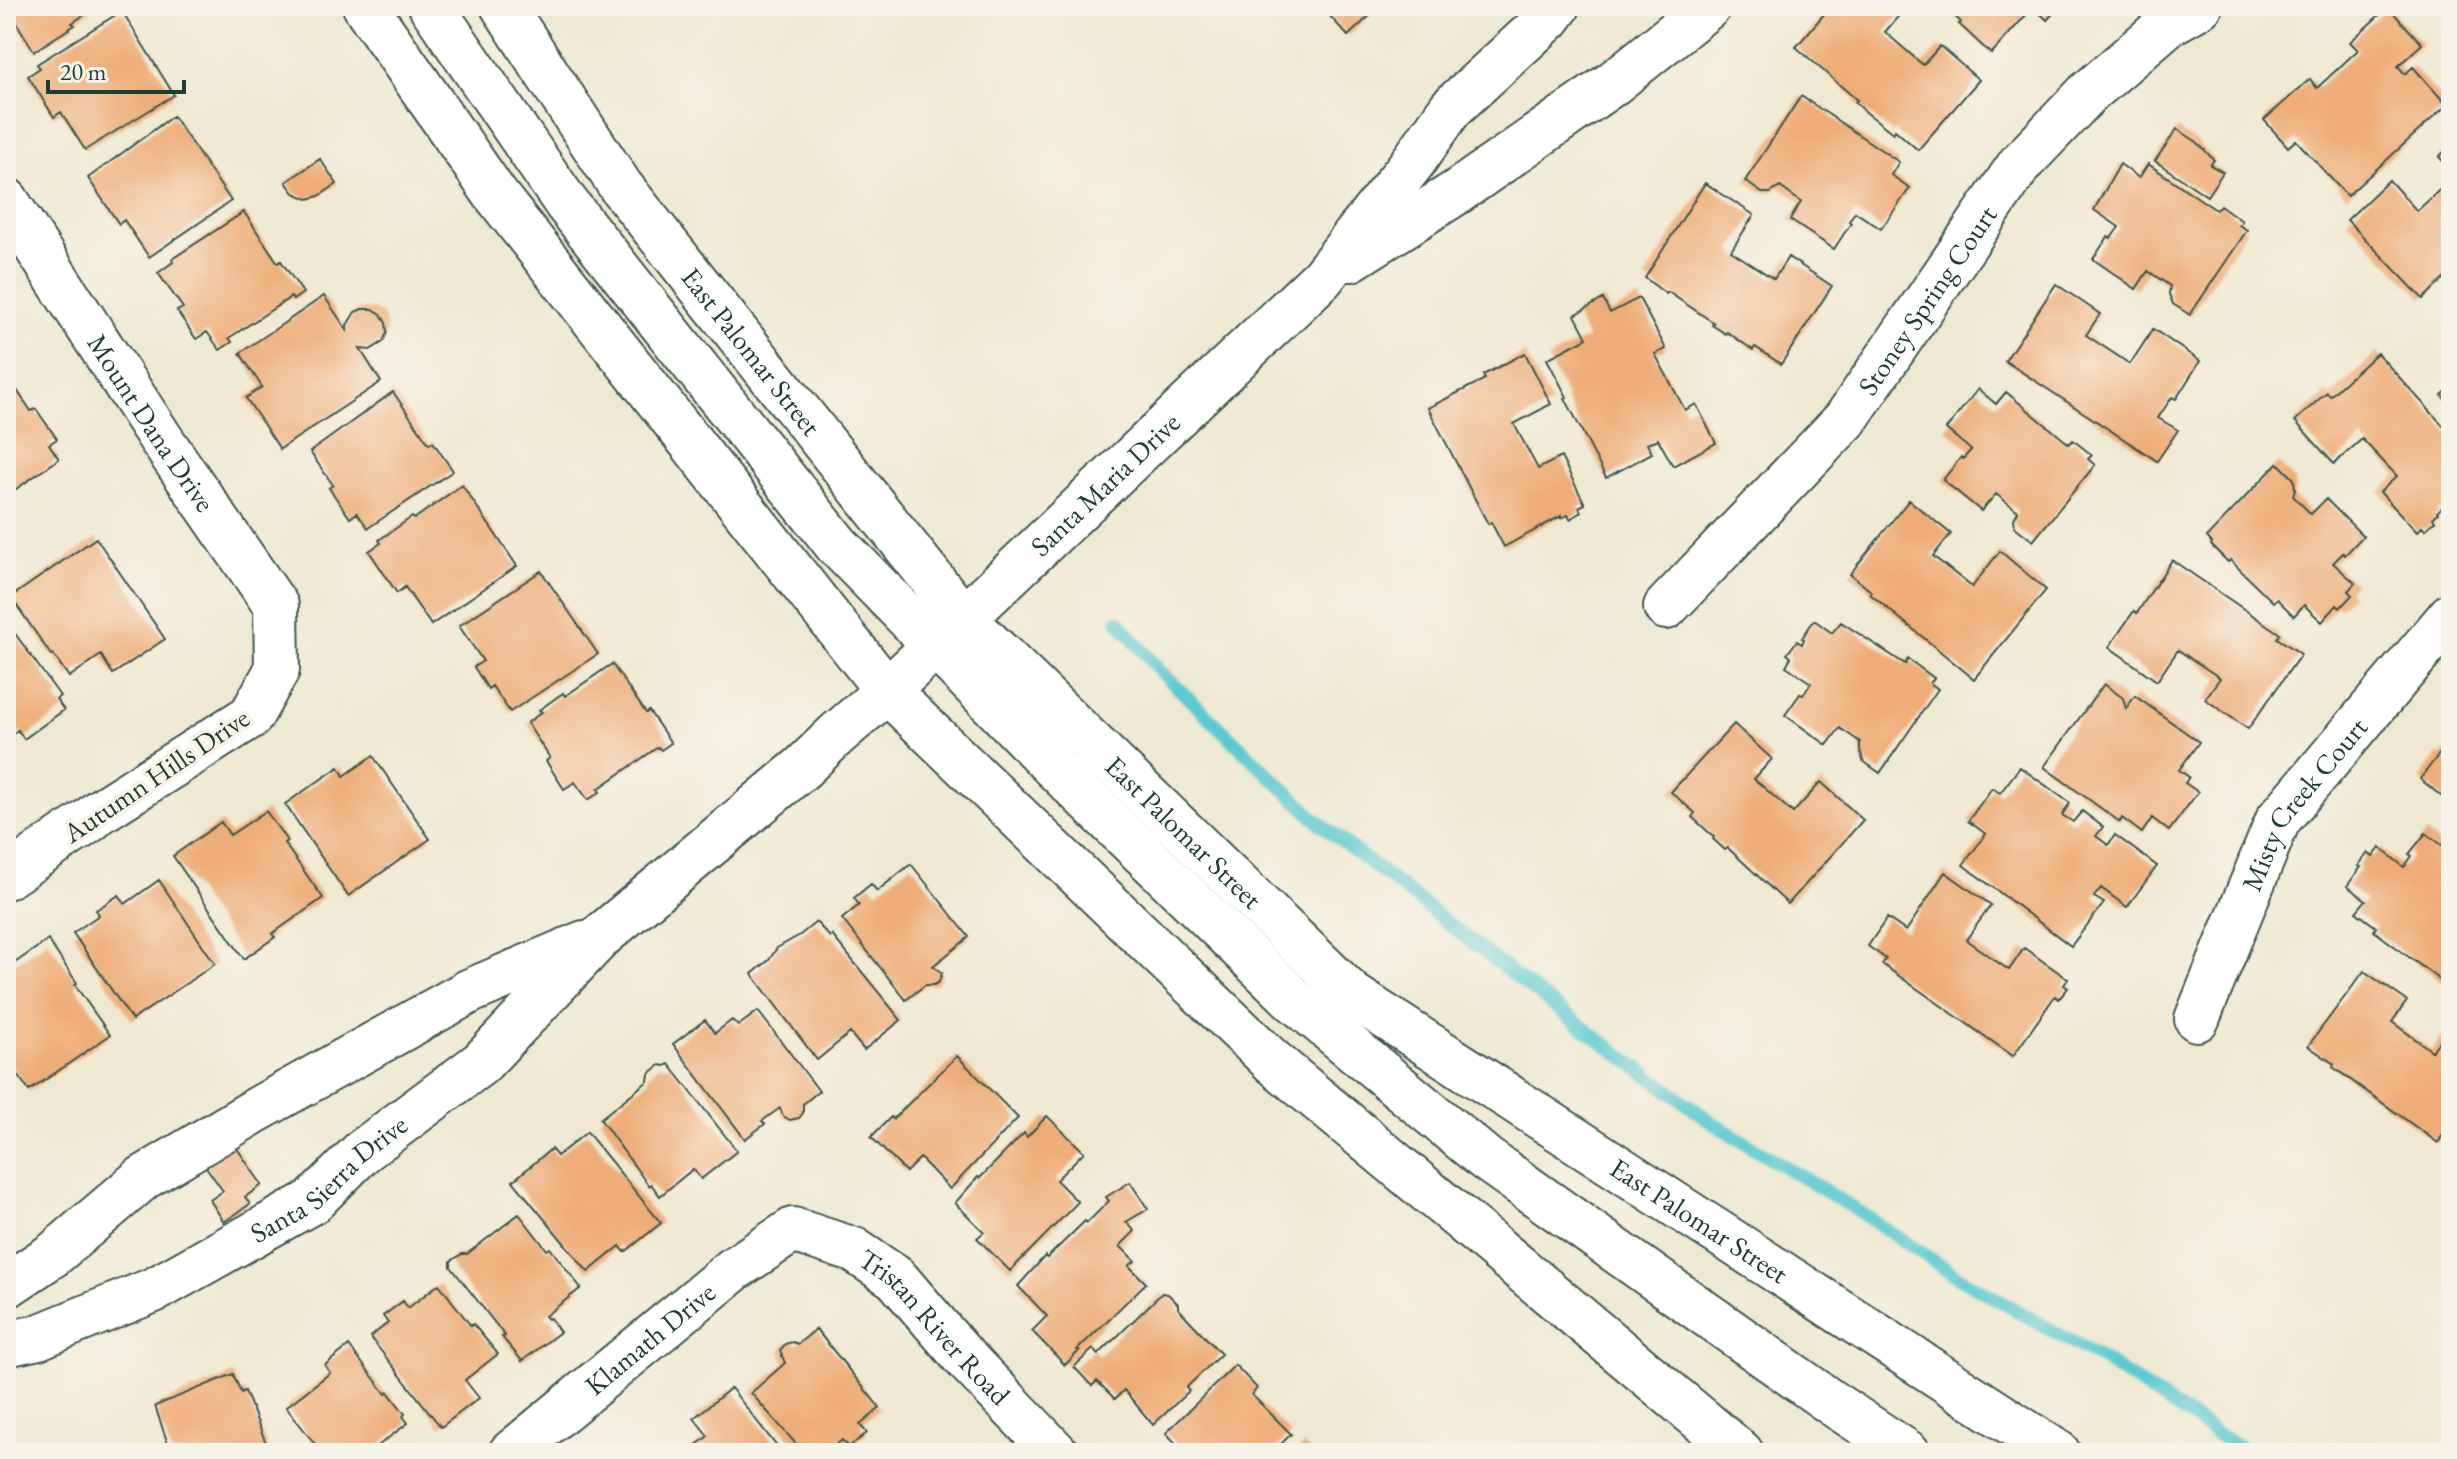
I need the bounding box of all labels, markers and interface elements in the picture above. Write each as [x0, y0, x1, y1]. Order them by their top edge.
scale bar [48, 44, 184, 94]
text: 20 m [60, 56, 107, 87]
street label: Stoney Spring Court [1849, 198, 2005, 402]
street label: East Palomar Street [674, 260, 829, 443]
street label: Mount Dana Drive [80, 327, 224, 519]
street label: Santa Maria Drive [1022, 404, 1188, 564]
street label: Autumn Hills Drive [55, 699, 256, 851]
street label: Misty Creek Court [2233, 710, 2375, 896]
street label: East Palomar Street [1098, 748, 1270, 917]
street label: Santa Sierra Drive [244, 1106, 414, 1251]
street label: East Palomar Street [1604, 1149, 1795, 1291]
street label: Tristan River Road [852, 1240, 1019, 1413]
street label: Klamath Drive [577, 1274, 723, 1403]

